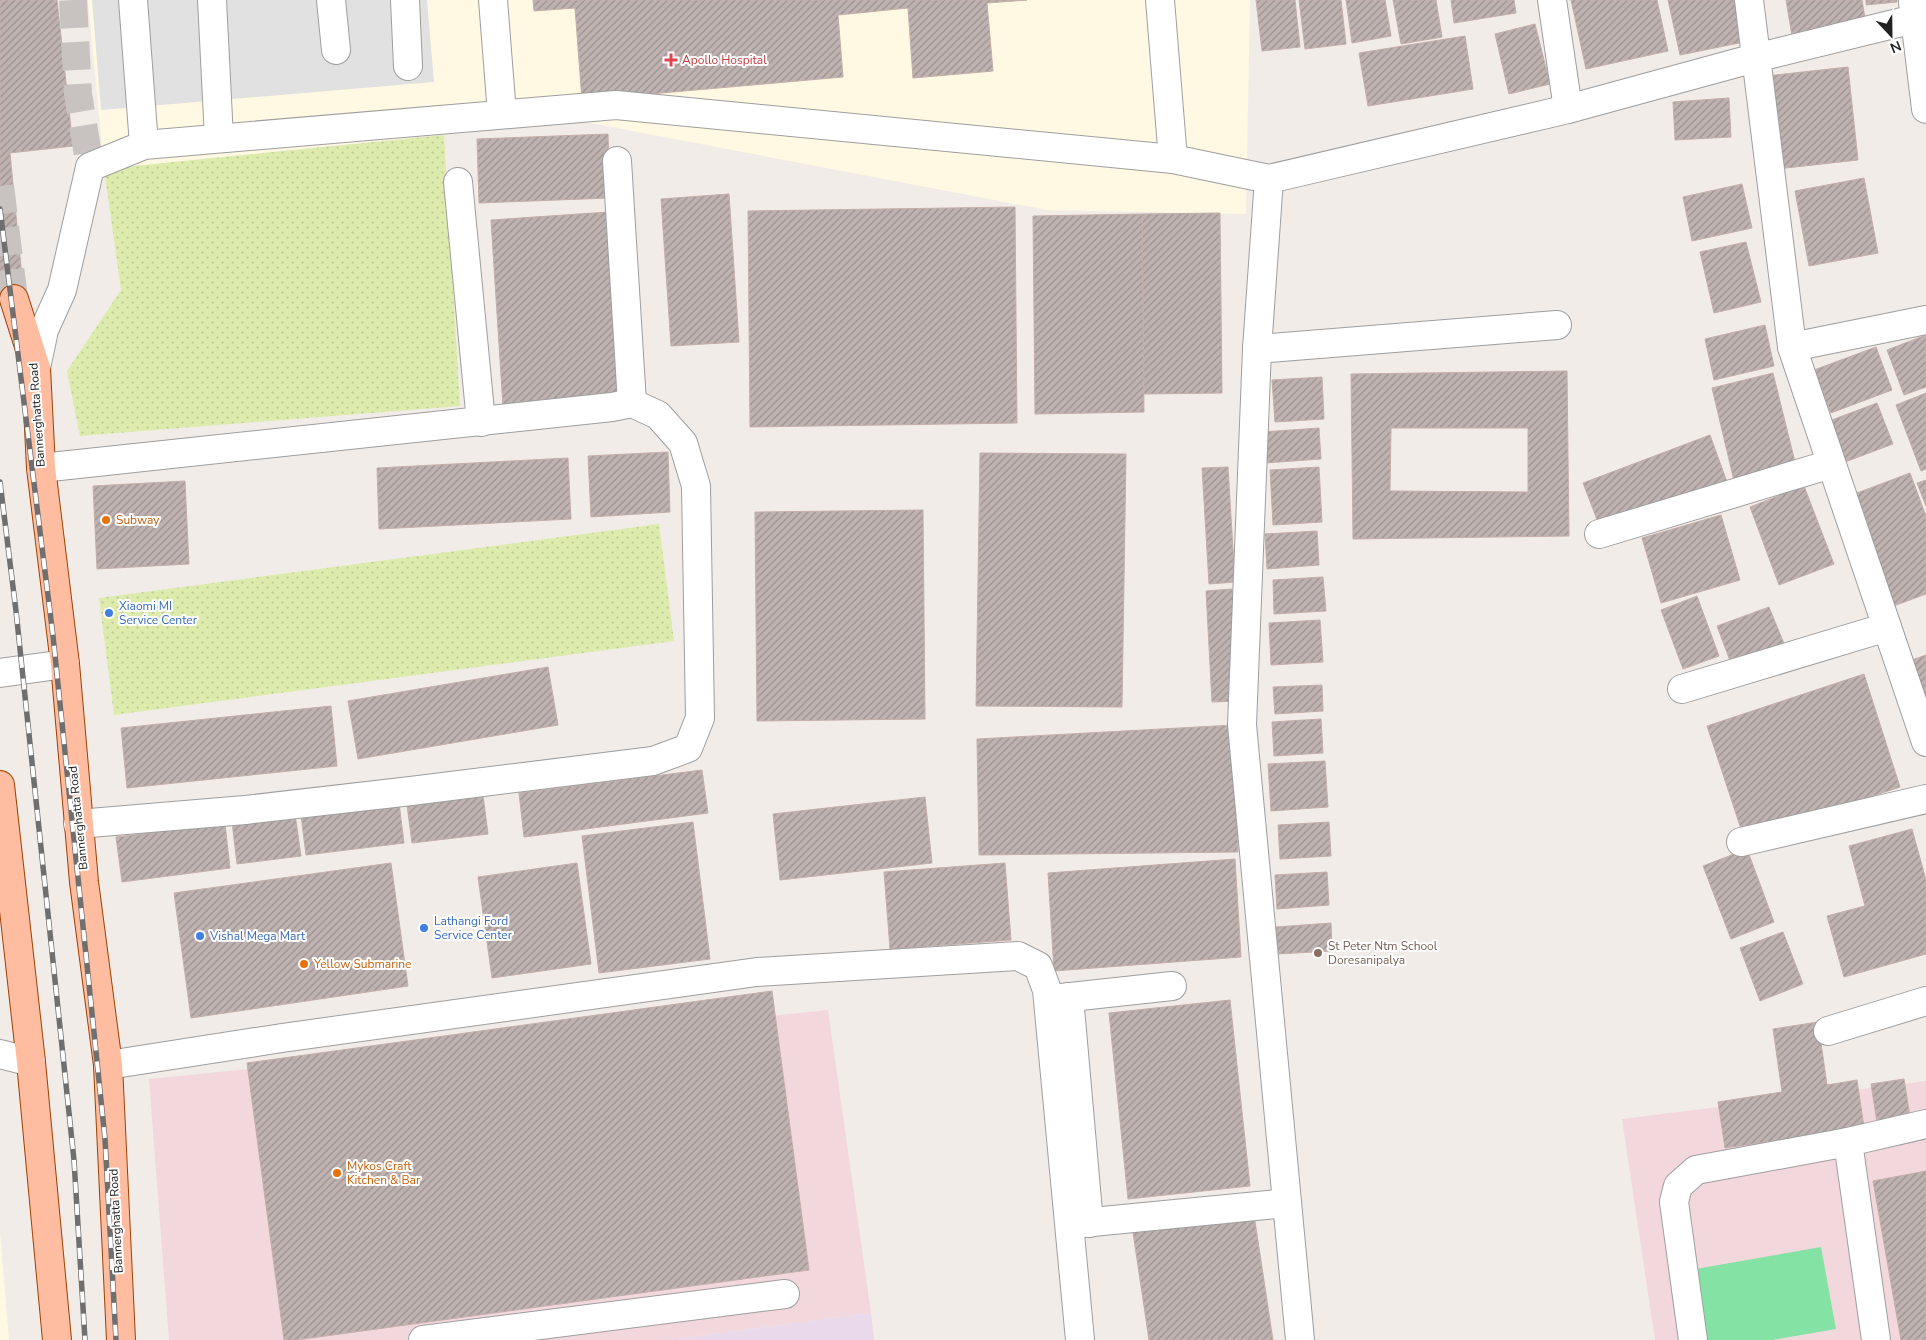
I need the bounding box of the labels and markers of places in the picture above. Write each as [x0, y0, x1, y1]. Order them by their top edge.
place label: Apollo Hospital [682, 52, 767, 68]
marker: Apollo Hospital [664, 53, 678, 67]
place label: Subway [116, 512, 160, 528]
marker: Subway [100, 514, 112, 526]
place label: Xiaomi MI Service Center [119, 598, 198, 628]
marker: Xiaomi MI Service Center [103, 607, 115, 619]
place label: Lathangi Ford Service Center [434, 913, 513, 943]
marker: Lathangi Ford Service Center [418, 922, 430, 934]
place label: Vishal Mega Mart [209, 928, 306, 944]
marker: Vishal Mega Mart [194, 930, 206, 942]
place label: St Peter Ntm School Doresanipalya [1328, 938, 1438, 968]
marker: St Peter Ntm School Doresanipalya [1312, 947, 1324, 959]
place label: Yellow Submarine [313, 956, 411, 972]
marker: Yellow Submarine [298, 958, 310, 970]
place label: Mykos Craft Kitchen & Bar [347, 1158, 421, 1188]
marker: Mykos Craft Kitchen & Bar [331, 1167, 343, 1179]

